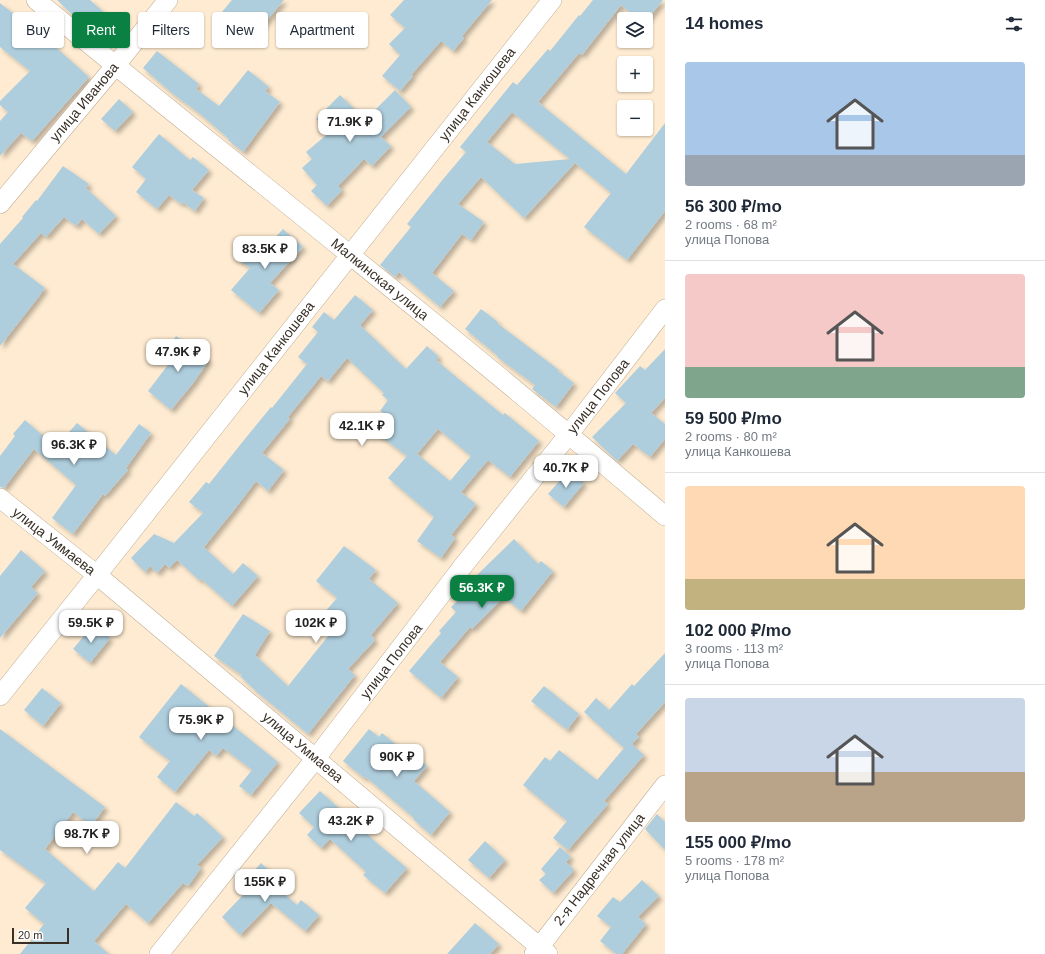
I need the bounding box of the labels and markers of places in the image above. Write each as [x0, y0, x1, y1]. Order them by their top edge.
pin: 71.9K ₽ [313, 109, 387, 143]
pin: 83.5K ₽ [228, 236, 302, 270]
pin: 47.9K ₽ [141, 339, 215, 373]
pin: 42.1K ₽ [325, 413, 399, 447]
pin: 96.3K ₽ [37, 432, 111, 466]
pin: 40.7K ₽ [529, 455, 603, 489]
pin: 56.3K ₽ [445, 575, 519, 609]
pin: 59.5K ₽ [54, 610, 128, 644]
pin: 102K ₽ [283, 610, 349, 644]
pin: 75.9K ₽ [164, 707, 238, 741]
pin: 90K ₽ [369, 744, 425, 778]
pin: 43.2K ₽ [314, 808, 388, 842]
pin: 98.7K ₽ [50, 821, 124, 855]
pin: 155K ₽ [232, 869, 298, 903]

